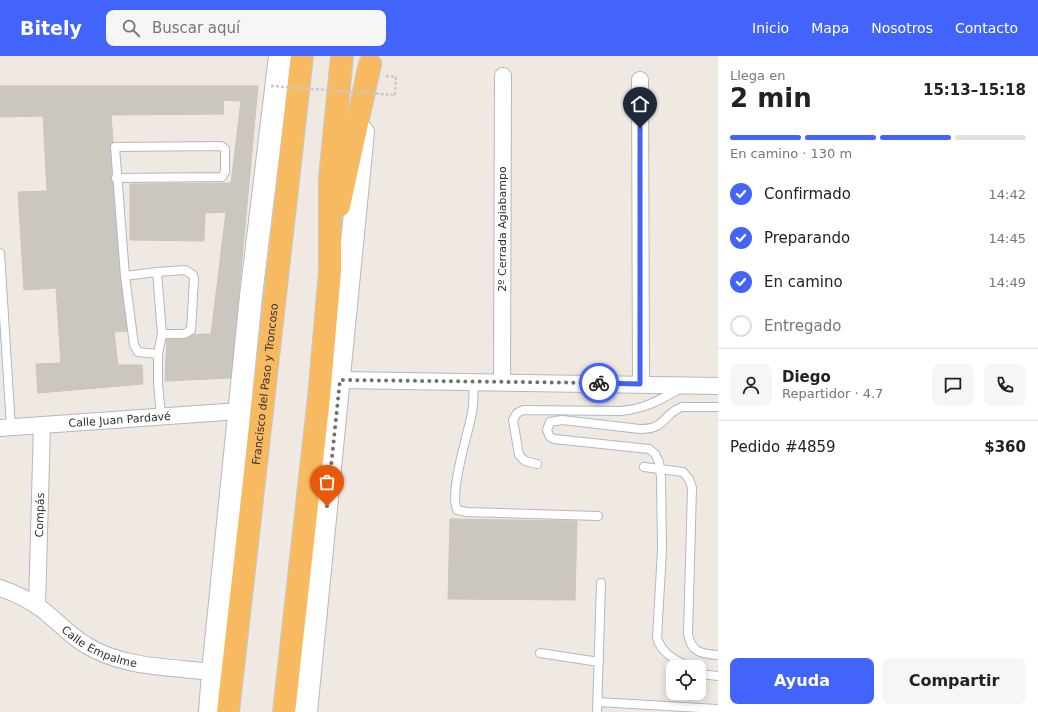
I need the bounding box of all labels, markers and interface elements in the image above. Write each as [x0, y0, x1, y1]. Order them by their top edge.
search box [106, 10, 386, 46]
text: Bitely [20, 17, 82, 39]
icon: search [120, 17, 142, 39]
text: Buscar aquí [152, 19, 240, 37]
text: Inicio [752, 20, 789, 36]
text: Mapa [811, 20, 849, 36]
text: Nosotros [871, 20, 933, 36]
text: Contacto [955, 20, 1018, 36]
text: Llega en [730, 68, 785, 83]
text: 15:13–15:18 [923, 81, 1026, 99]
text: 2 min [730, 83, 812, 113]
pin [623, 87, 657, 128]
icon: home [629, 93, 651, 115]
text: En camino · 130 m [730, 146, 852, 161]
street label: 2º Cerrada Agiabampo [496, 166, 509, 292]
icon: check [730, 183, 752, 205]
text: Confirmado [764, 185, 851, 203]
text: 14:42 [989, 187, 1026, 202]
icon: check [730, 227, 752, 249]
text: Preparando [764, 229, 850, 247]
text: 14:45 [989, 231, 1026, 246]
icon: check [730, 271, 752, 293]
text: En camino [764, 273, 843, 291]
text: 14:49 [989, 275, 1026, 290]
street label: Francisco del Paso y Troncoso [250, 302, 281, 466]
text: Entregado [764, 317, 841, 335]
courier [579, 363, 619, 403]
button: person [730, 364, 772, 406]
button: chat [932, 364, 974, 406]
button: phone [984, 364, 1026, 406]
text: Diego [782, 368, 831, 386]
icon: bike [588, 372, 610, 394]
text: Repartidor · 4.7 [782, 386, 883, 401]
street label: Calle Juan Pardavé [68, 410, 172, 430]
text: Pedido #4859 [730, 438, 836, 456]
text: $360 [984, 438, 1026, 456]
pin [310, 465, 344, 506]
icon: bag [316, 471, 338, 493]
street label: Compás [33, 492, 47, 538]
street label: Calle Empalme [59, 623, 138, 670]
button: Ayuda [730, 658, 874, 704]
button: Compartir [882, 658, 1026, 704]
map controls [666, 660, 706, 700]
button: locate [666, 660, 706, 700]

